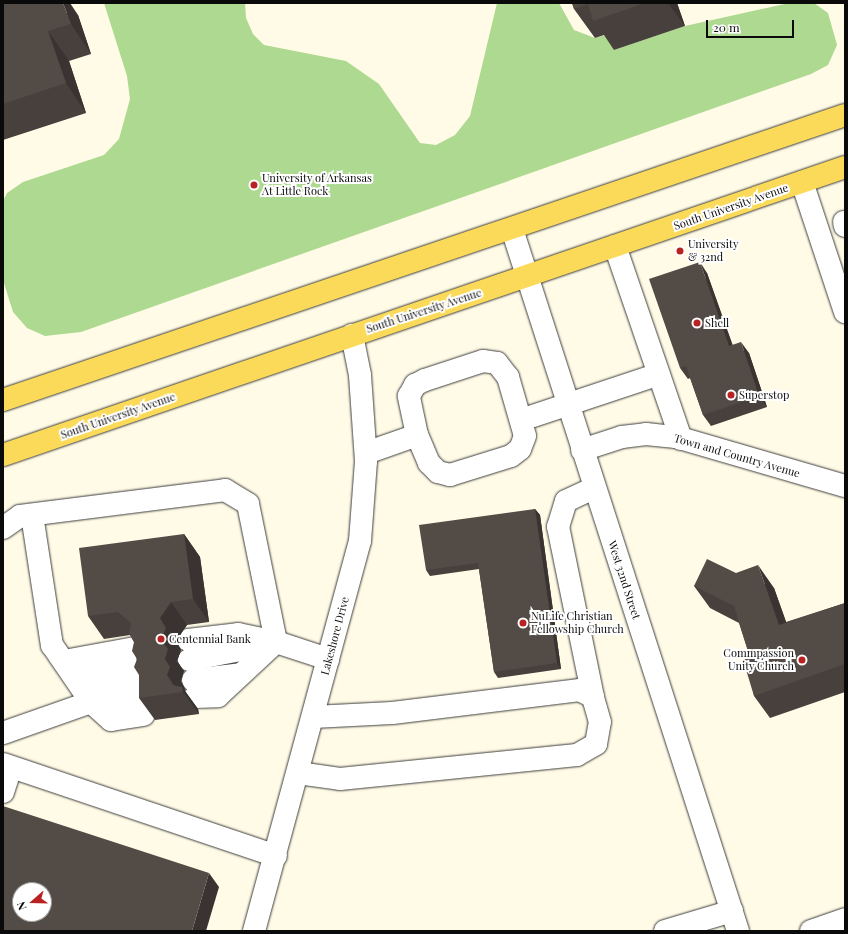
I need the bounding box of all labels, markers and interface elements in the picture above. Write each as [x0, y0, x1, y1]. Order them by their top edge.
scale bar [708, 12, 796, 38]
text: 20 m [713, 19, 740, 35]
place label: University of Arkansas At Little Rock [262, 172, 373, 198]
marker: University of Arkansas At Little Rock [249, 180, 259, 190]
street label: South University Avenue [672, 181, 790, 233]
place label: University & 32nd [688, 238, 738, 264]
marker: University & 32nd [675, 246, 685, 256]
street label: South University Avenue [364, 286, 484, 336]
place label: Shell [705, 316, 729, 330]
marker: Shell [692, 318, 702, 328]
place label: Superstop [739, 388, 789, 402]
street label: South University Avenue [59, 390, 177, 442]
marker: Superstop [726, 390, 736, 400]
street label: Town and Country Avenue [672, 432, 802, 480]
street label: West 32nd Street [605, 539, 643, 621]
street label: Lakeshore Drive [318, 595, 352, 677]
place label: NuLife Christian Fellowship Church [531, 610, 624, 636]
marker: NuLife Christian Fellowship Church [518, 618, 528, 628]
place label: Centennial Bank [169, 632, 251, 646]
marker: Centennial Bank [156, 634, 166, 644]
place label: Commpassion Unity Church [723, 647, 794, 673]
marker: Commpassion Unity Church [797, 655, 807, 665]
north arrow [12, 882, 52, 922]
text: N [13, 900, 30, 912]

